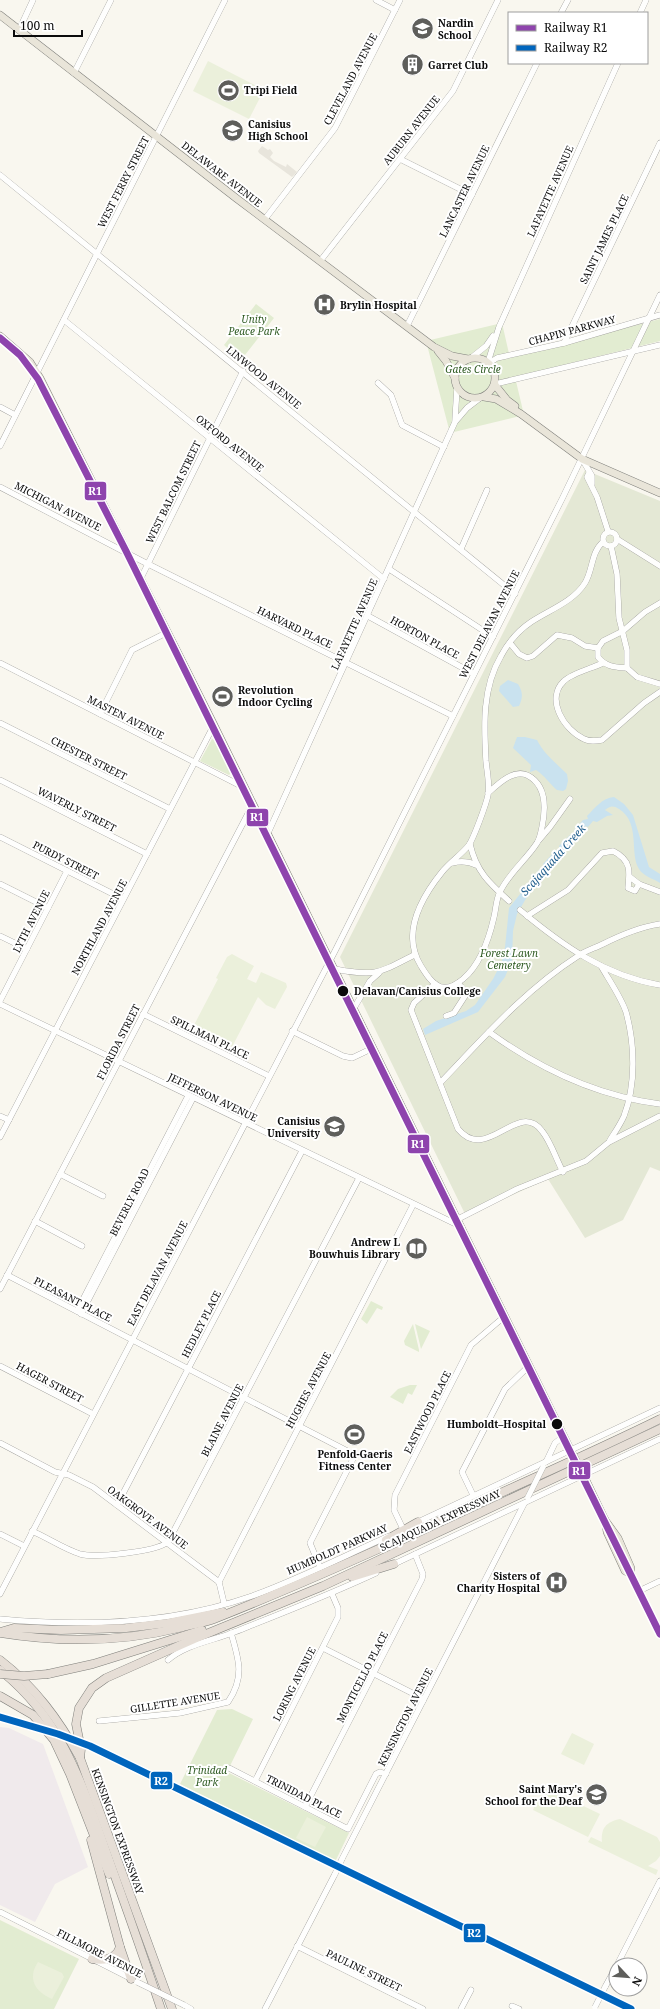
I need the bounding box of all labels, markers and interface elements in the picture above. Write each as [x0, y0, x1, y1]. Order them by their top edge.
scale bar [14, 12, 82, 38]
legend [508, 12, 648, 64]
school or university icon: Nardin School [409, 16, 435, 42]
place label: Nardin School [438, 16, 474, 42]
text: 100 m [20, 17, 55, 34]
text: Railway R1 [544, 19, 608, 36]
street label: CLEVELAND AVENUE [320, 30, 380, 128]
text: Railway R2 [544, 39, 608, 56]
building icon: Garret Club [400, 52, 426, 78]
place label: Garret Club [428, 58, 488, 72]
sports icon: Tripi Field [215, 77, 241, 103]
place label: Tripi Field [244, 83, 298, 97]
street label: AUBURN AVENUE [379, 92, 443, 168]
school or university icon: Canisius High School [220, 117, 246, 143]
place label: Canisius High School [248, 117, 309, 143]
street label: WEST FERRY STREET [94, 134, 152, 230]
street label: DELAWARE AVENUE [179, 138, 265, 210]
street label: LANCASTER AVENUE [436, 142, 492, 240]
street label: LAFAYETTE AVENUE [524, 143, 576, 239]
street label: SAINT JAMES PLACE [576, 192, 632, 286]
hospital icon: Brylin Hospital [312, 292, 338, 318]
place label: Brylin Hospital [340, 298, 417, 312]
street label: CHAPIN PARKWAY [527, 311, 618, 348]
park label: Unity Peace Park [227, 312, 280, 338]
street label: LINWOOD AVENUE [224, 342, 304, 412]
park label: Gates Circle [445, 362, 501, 376]
street label: OXFORD AVENUE [193, 411, 267, 475]
street label: WEST BALCOM STREET [142, 438, 204, 546]
street label: MICHIGAN AVENUE [12, 478, 104, 534]
line badge: R1 [84, 481, 107, 501]
text: R1 [88, 483, 102, 498]
street label: WEST DELAVAN AVENUE [455, 567, 523, 681]
street label: LAFAYETTE AVENUE [328, 576, 380, 672]
street label: HARVARD PLACE [255, 603, 335, 651]
street label: HORTON PLACE [388, 612, 462, 662]
sports icon: Revolution Indoor Cycling [210, 683, 236, 709]
place label: Revolution Indoor Cycling [238, 683, 313, 709]
street label: MASTEN AVENUE [85, 692, 167, 742]
street label: CHESTER STREET [49, 733, 129, 783]
street label: WAVERLY STREET [35, 783, 119, 835]
line badge: R1 [246, 808, 269, 827]
text: R1 [250, 809, 264, 824]
water label: Scajaquada Creek [517, 820, 589, 898]
street label: PURDY STREET [31, 837, 101, 883]
street label: NORTHLAND AVENUE [68, 877, 130, 977]
street label: LYTH AVENUE [9, 887, 53, 955]
park label: Forest Lawn Cemetery [479, 946, 538, 972]
marker: Delavan/Canisius College [336, 984, 350, 998]
place label: Delavan/Canisius College [354, 984, 481, 998]
street label: FLORIDA STREET [93, 1002, 143, 1082]
street label: SPILLMAN PLACE [168, 1012, 252, 1062]
street label: JEFFERSON AVENUE [165, 1069, 260, 1125]
place label: Canisius University [267, 1114, 320, 1140]
school or university icon: Canisius University [322, 1114, 348, 1140]
line badge: R1 [407, 1134, 430, 1154]
text: R1 [411, 1136, 425, 1151]
street label: BEVERLY ROAD [106, 1166, 152, 1238]
street label: EAST DELAVAN AVENUE [123, 1218, 191, 1328]
place label: Andrew L Bouwhuis Library [309, 1235, 400, 1261]
library icon: Andrew L Bouwhuis Library [403, 1235, 429, 1261]
street label: PLEASANT PLACE [32, 1273, 114, 1325]
street label: HEDLEY PLACE [178, 1288, 224, 1360]
street label: HUGHES AVENUE [282, 1349, 334, 1431]
street label: HAGER STREET [14, 1358, 86, 1406]
street label: EASTWOOD PLACE [400, 1368, 454, 1456]
street label: BLAINE AVENUE [198, 1381, 246, 1459]
place label: Humboldt–Hospital [447, 1417, 546, 1431]
marker: Humboldt–Hospital [550, 1417, 564, 1431]
sports icon: Penfold-Gaeris Fitness Center [342, 1421, 368, 1447]
place label: Penfold-Gaeris Fitness Center [317, 1447, 393, 1473]
line badge: R1 [568, 1461, 591, 1480]
text: R1 [572, 1463, 586, 1478]
street label: OAKGROVE AVENUE [105, 1482, 191, 1552]
street label: SCAJAQUADA EXPRESSWAY [377, 1485, 503, 1554]
street label: HUMBOLDT PARKWAY [284, 1520, 390, 1578]
place label: Sisters of Charity Hospital [457, 1569, 541, 1595]
hospital icon: Sisters of Charity Hospital [543, 1569, 569, 1595]
street label: MONTICELLO PLACE [333, 1629, 391, 1725]
street label: LORING AVENUE [269, 1645, 319, 1723]
street label: KENSINGTON AVENUE [374, 1666, 436, 1768]
street label: GILLETTE AVENUE [129, 1688, 221, 1716]
park label: Trinidad Park [187, 1763, 227, 1789]
street label: KENSINGTON EXPRESSWAY [89, 1766, 148, 1897]
line badge: R2 [150, 1771, 173, 1790]
street label: TRINIDAD PLACE [264, 1771, 344, 1821]
text: R2 [154, 1773, 168, 1788]
place label: Saint Mary's School for the Deaf [485, 1782, 583, 1808]
school or university icon: Saint Mary's School for the Deaf [584, 1782, 610, 1808]
line badge: R2 [463, 1923, 486, 1943]
street label: FILLMORE AVENUE [55, 1925, 145, 1981]
text: R2 [467, 1925, 481, 1940]
street label: PAULINE STREET [324, 1946, 404, 1994]
north arrow [608, 1957, 648, 1997]
text: N [629, 1974, 646, 1989]

